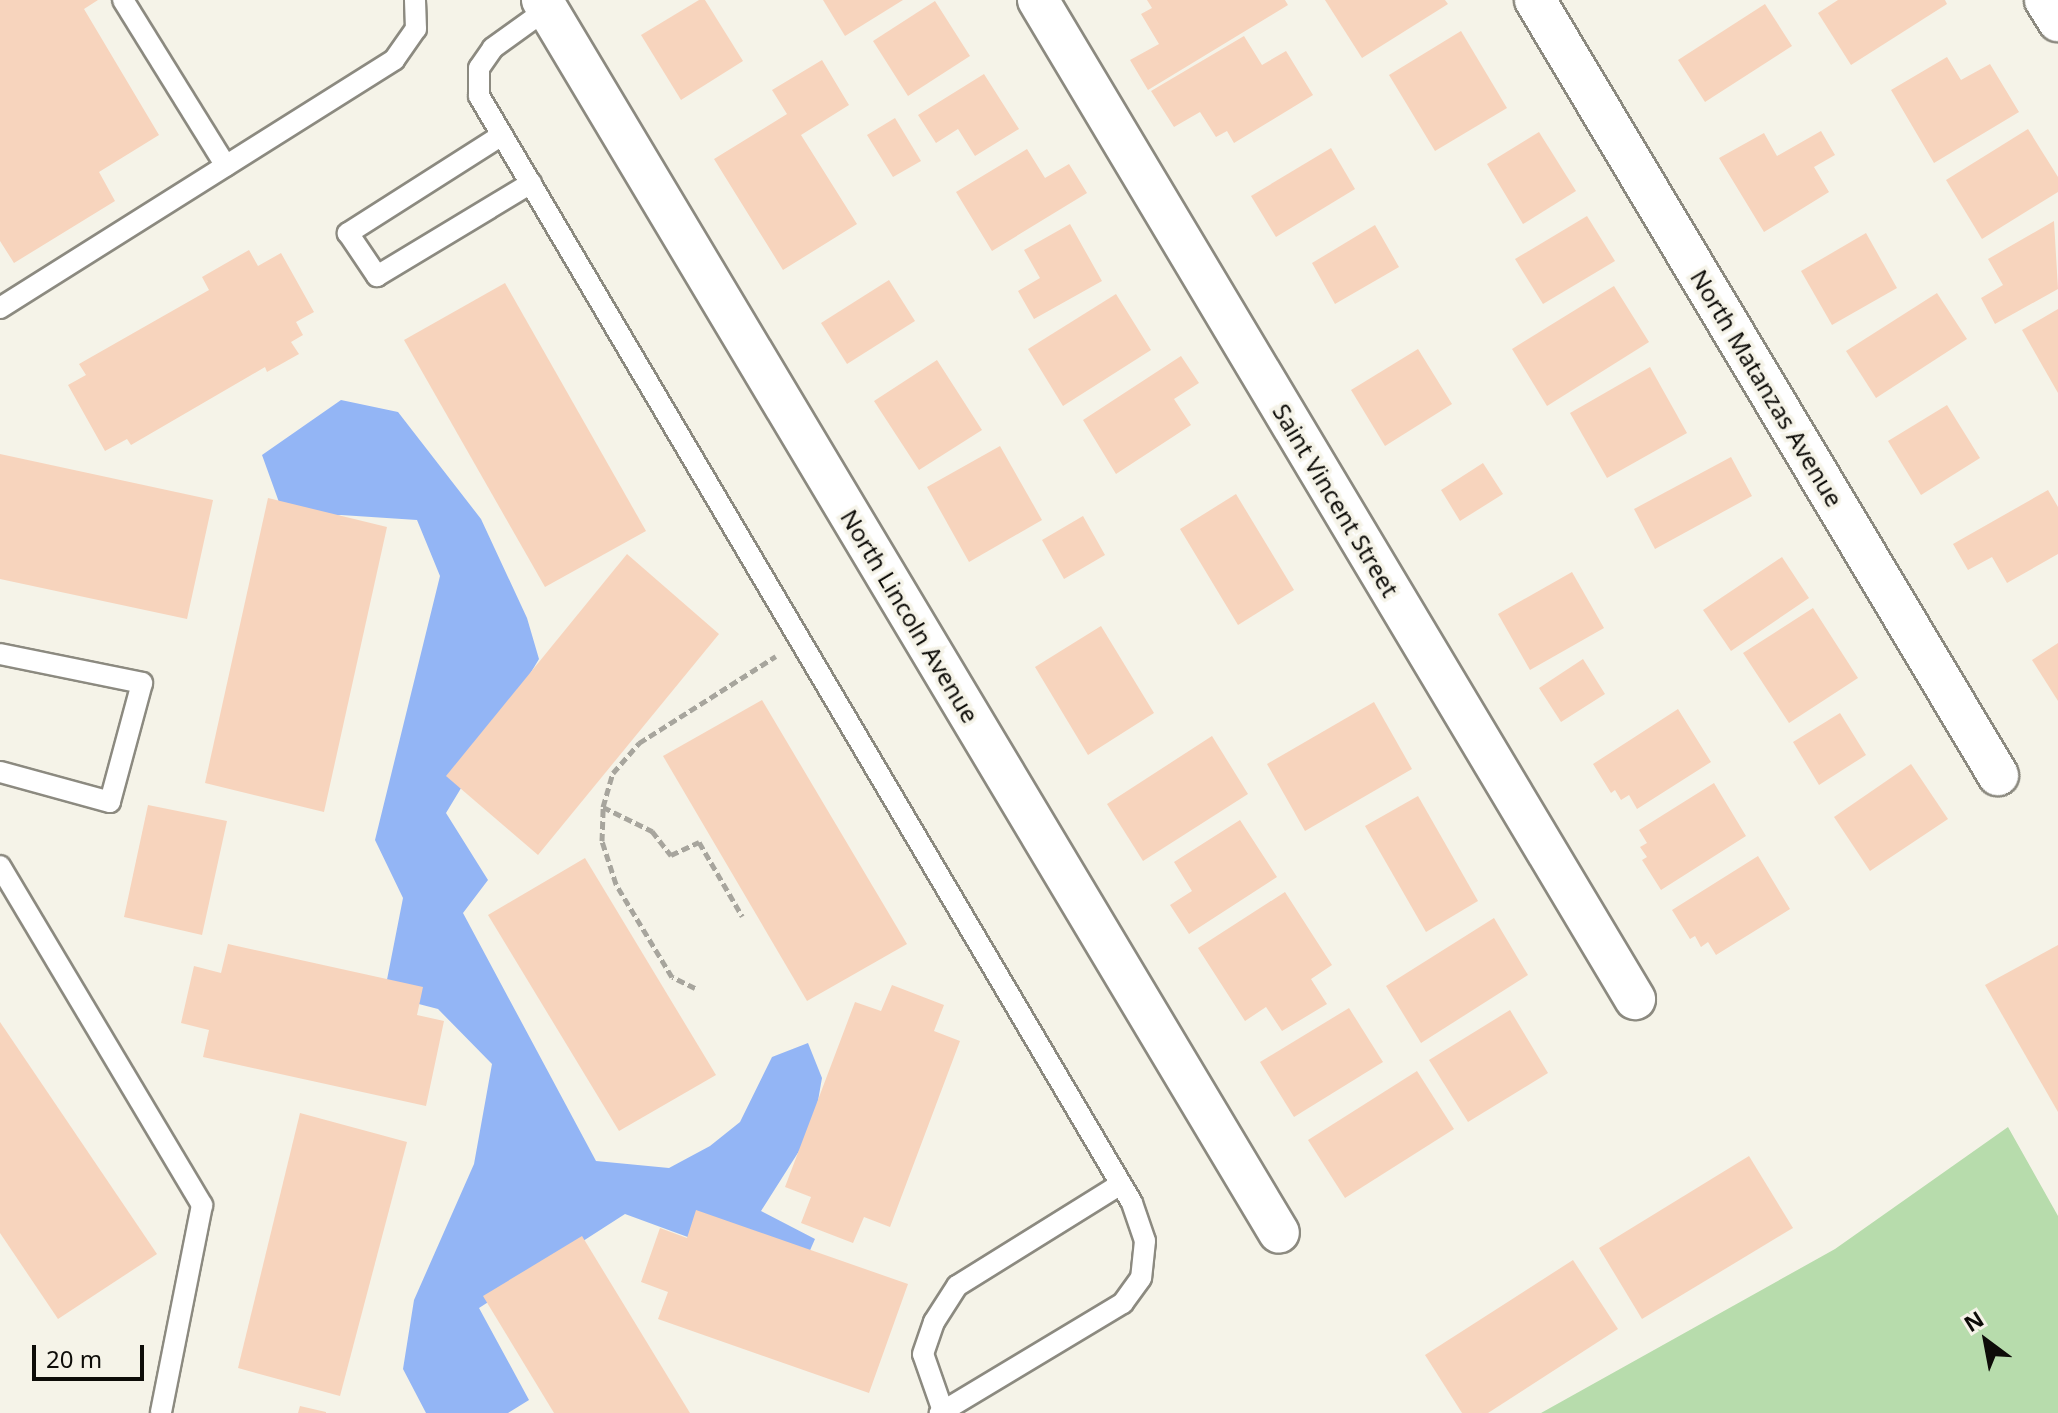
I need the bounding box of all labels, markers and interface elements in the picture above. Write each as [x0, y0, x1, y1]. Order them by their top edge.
street label: North Matanzas Avenue [1685, 264, 1849, 512]
street label: Saint Vincent Street [1267, 398, 1405, 602]
street label: North Lincoln Avenue [835, 504, 985, 728]
north arrow [1946, 1301, 2026, 1381]
text: N [1958, 1303, 1989, 1338]
scale bar [36, 1329, 148, 1379]
text: 20 m [46, 1342, 102, 1375]

